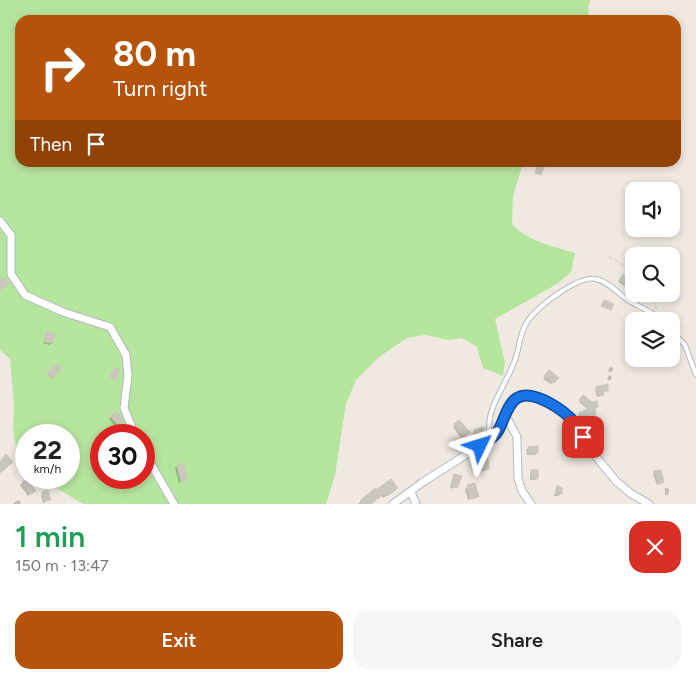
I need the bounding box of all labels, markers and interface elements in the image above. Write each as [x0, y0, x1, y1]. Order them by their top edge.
text: 80 m [113, 33, 196, 75]
icon: right [30, 35, 95, 100]
text: Turn right [113, 75, 208, 102]
icon: arrive [82, 130, 110, 158]
text: Then [30, 133, 72, 156]
map controls [625, 182, 680, 367]
button: sound [625, 182, 680, 237]
button: search [625, 247, 680, 302]
button: layers [625, 312, 680, 367]
pin [562, 416, 604, 458]
position arrow [453, 419, 505, 471]
icon: arrive [569, 423, 597, 451]
speed limit sign: 30 [90, 424, 155, 489]
text: 22 [33, 435, 62, 465]
text: km/h [34, 462, 61, 476]
text: 1 min [15, 518, 85, 555]
button: close [629, 521, 681, 573]
text: 150 m · 13:47 [15, 556, 109, 575]
button: Exit [15, 611, 343, 669]
button: Share [353, 611, 681, 669]

